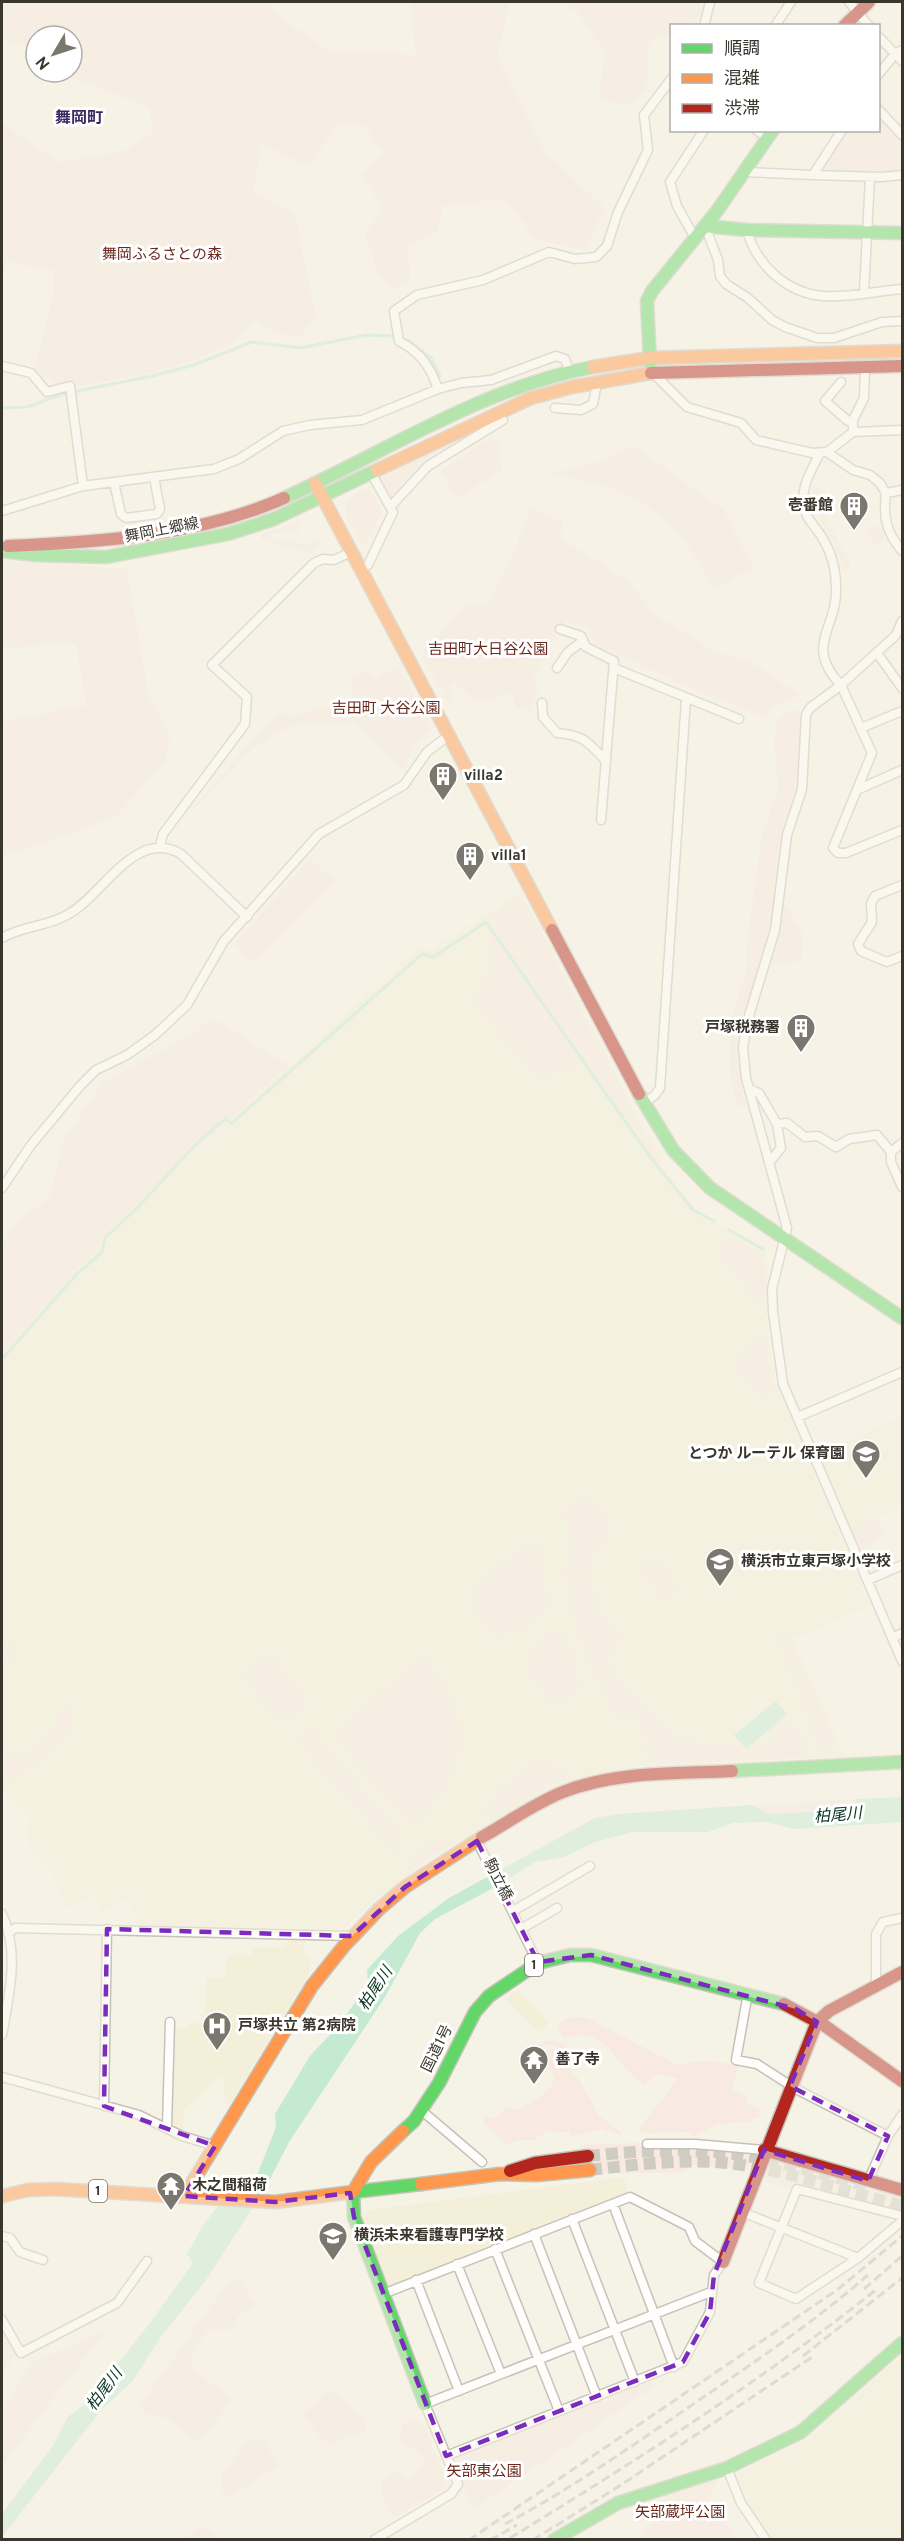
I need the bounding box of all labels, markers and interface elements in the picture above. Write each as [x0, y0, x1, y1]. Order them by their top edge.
north arrow [24, 24, 84, 84]
legend [670, 24, 880, 132]
text: 順調 [724, 38, 760, 61]
text: N [33, 51, 55, 73]
text: 混雑 [724, 68, 760, 91]
text: 渋滞 [724, 98, 760, 121]
district label: 舞岡町 [55, 109, 103, 129]
park label: 舞岡ふるさとの森 [102, 246, 222, 265]
building icon: 壱番館 [838, 490, 870, 532]
place label: 壱番館 [788, 497, 833, 516]
street label: 舞岡上郷線 [123, 515, 201, 547]
park label: 吉田町大日谷公園 [428, 641, 548, 660]
park label: 吉田町 大谷公園 [332, 700, 440, 719]
building icon: villa2 [427, 760, 459, 802]
place label: villa2 [464, 767, 503, 786]
building icon: villa1 [454, 840, 486, 882]
place label: villa1 [491, 847, 527, 866]
building icon: 戸塚税務署 [785, 1012, 817, 1054]
place label: 戸塚税務署 [705, 1019, 780, 1038]
school or university icon: とつか ルーテル 保育園 [850, 1438, 882, 1480]
place label: とつか ルーテル 保育園 [688, 1445, 845, 1464]
school or university icon: 横浜市立東戸塚小学校 [704, 1546, 736, 1588]
place label: 横浜市立東戸塚小学校 [741, 1552, 891, 1572]
water label: 柏尾川 [813, 1804, 865, 1828]
street label: 駒立橋 [478, 1856, 516, 1904]
road number: 1 [525, 1954, 543, 1976]
water label: 柏尾川 [354, 1962, 399, 2014]
hospital icon: 戸塚共立 第2病院 [201, 2010, 233, 2052]
place label: 戸塚共立 第2病院 [238, 2017, 356, 2036]
street label: 国道1号 [418, 2022, 458, 2076]
temple icon: 善了寺 [518, 2044, 550, 2086]
place label: 善了寺 [555, 2051, 600, 2070]
temple icon: 木之間稲荷 [155, 2170, 187, 2212]
place label: 木之間稲荷 [192, 2177, 267, 2196]
road number: 1 [89, 2180, 107, 2202]
school or university icon: 横浜未来看護専門学校 [317, 2220, 349, 2262]
place label: 横浜未来看護専門学校 [354, 2226, 504, 2246]
water label: 柏尾川 [83, 2363, 129, 2415]
park label: 矢部東公園 [446, 2463, 522, 2482]
park label: 矢部蔵坪公園 [635, 2504, 725, 2523]

